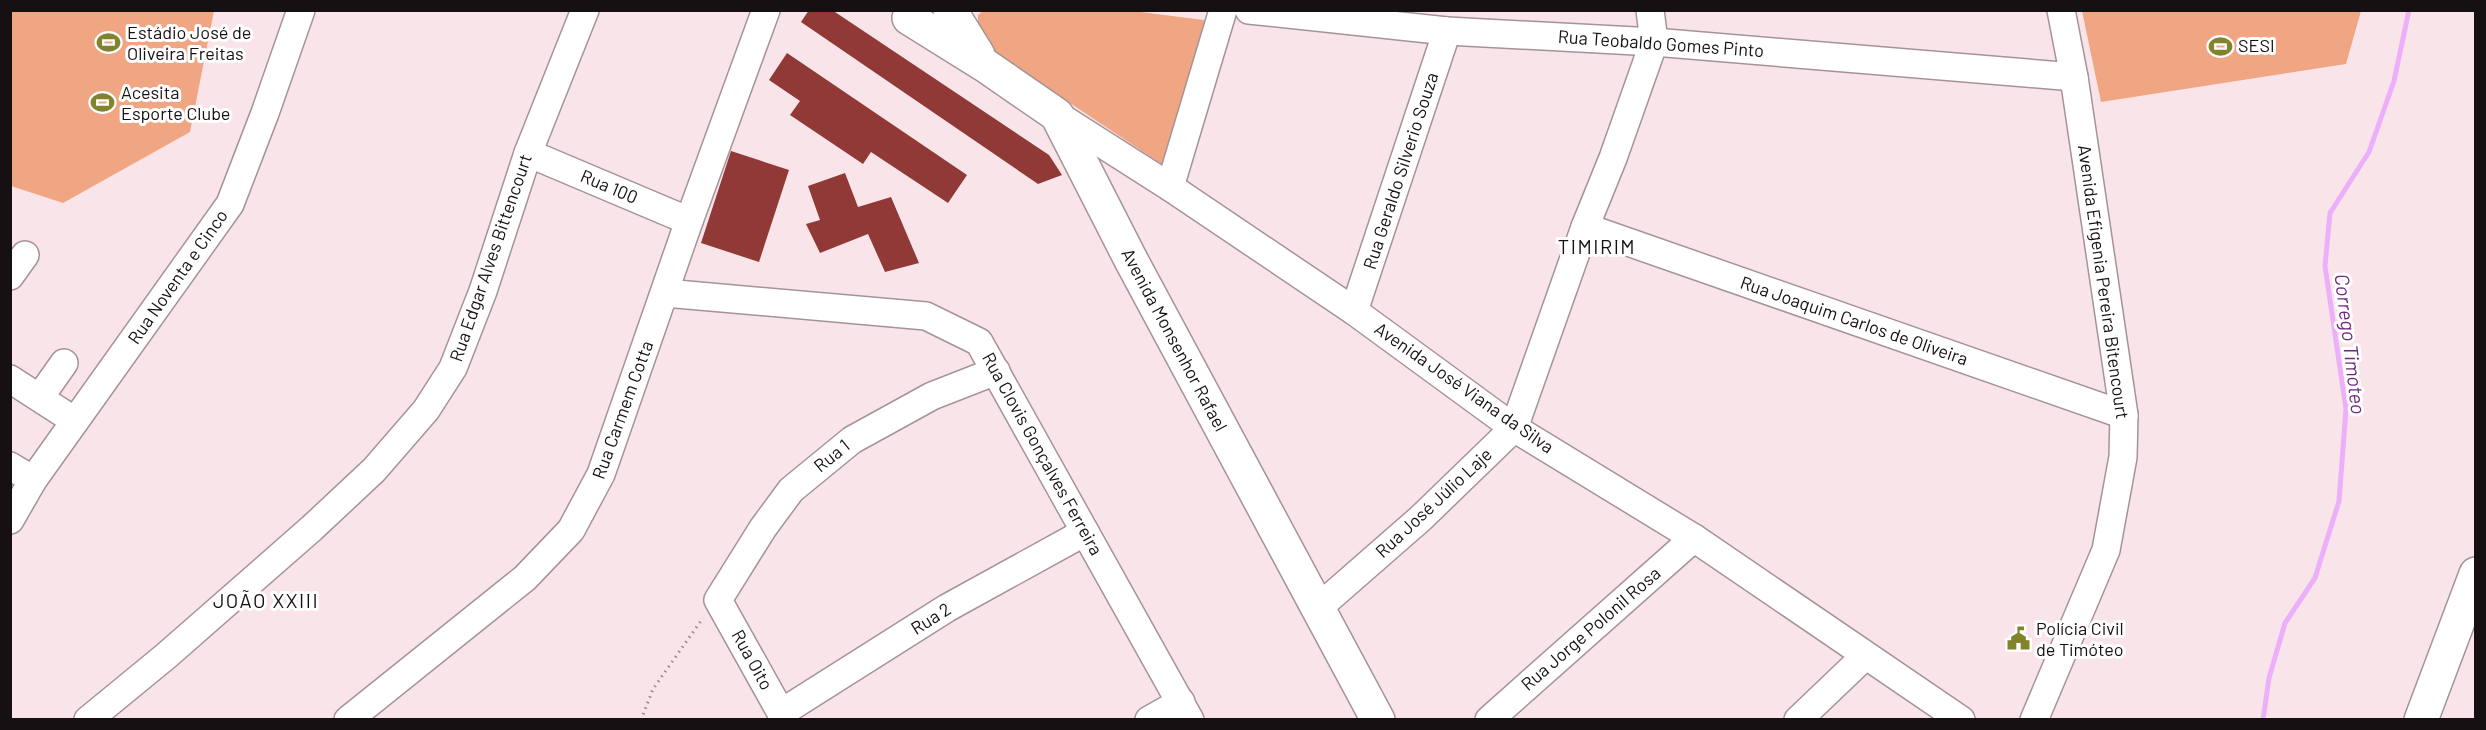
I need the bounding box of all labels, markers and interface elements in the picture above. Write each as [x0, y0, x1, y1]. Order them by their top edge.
place label: Estádio José de Oliveira Freitas [127, 21, 251, 64]
street label: Rua Teobaldo Gomes Pinto [1557, 25, 1765, 61]
sports icon: Estádio José de Oliveira Freitas [96, 30, 122, 56]
sports icon: SESI [2207, 33, 2233, 59]
place label: SESI [2238, 34, 2275, 56]
street label: Rua Geraldo Silverio Souza [1358, 69, 1442, 272]
place label: Acesita Esporte Clube [121, 81, 230, 124]
sports icon: Acesita Esporte Clube [90, 90, 116, 116]
street label: Avenida Efigenia Pereira Bitencourt [2074, 143, 2134, 420]
street label: Rua Edgar Alves Bittencourt [444, 151, 536, 364]
street label: Rua 100 [577, 164, 641, 208]
street label: Rua Noventa e Cinco [122, 205, 232, 348]
district label: TIMIRIM [1558, 234, 1636, 258]
street label: Avenida Monsenhor Rafael [1117, 244, 1233, 435]
street label: Rua Joaquim Carlos de Oliveira [1738, 271, 1971, 369]
water label: Corrego Timoteo [2330, 272, 2372, 415]
street label: Avenida José Viana da Silva [1371, 317, 1558, 457]
street label: Rua Carmem Cotta [587, 337, 657, 482]
street label: Rua Clovis Gonçalves Ferreira [978, 348, 1108, 559]
street label: Rua 1 [809, 434, 854, 476]
street label: Rua José Júlio Laje [1371, 443, 1496, 562]
street label: Rua Jorge Polonil Rosa [1516, 562, 1665, 695]
district label: JOÃO XXIII [213, 588, 319, 612]
street label: Rua 2 [906, 597, 955, 639]
place label: Polícia Civil de Timóteo [2036, 617, 2124, 660]
street label: Rua Oito [727, 626, 778, 693]
public building icon: Polícia Civil de Timóteo [2005, 626, 2031, 652]

